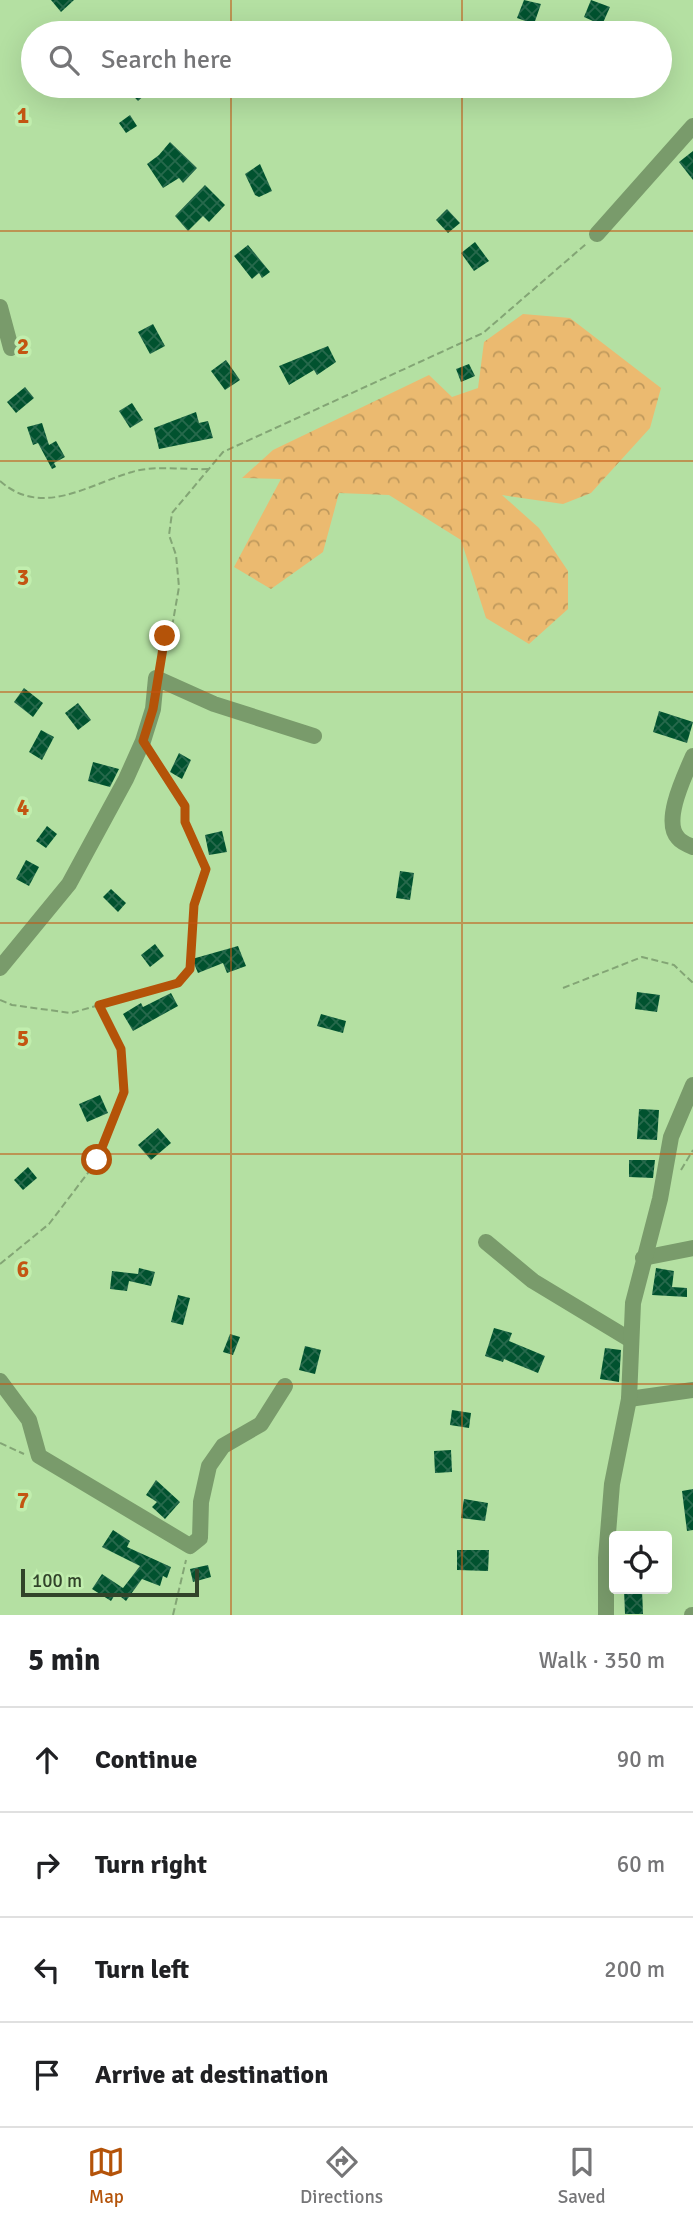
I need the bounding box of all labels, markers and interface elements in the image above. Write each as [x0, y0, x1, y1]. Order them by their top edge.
search box [21, 21, 672, 98]
icon: search [45, 41, 83, 79]
text: Search here [101, 44, 232, 76]
text: 1 [17, 101, 29, 130]
text: 2 [17, 332, 29, 361]
text: 3 [17, 563, 29, 592]
route end [149, 620, 180, 651]
text: 4 [17, 793, 29, 822]
text: 5 [17, 1024, 29, 1053]
route start [81, 1144, 112, 1175]
text: 6 [17, 1255, 29, 1284]
text: 7 [17, 1486, 29, 1515]
map controls [609, 1531, 672, 1594]
button: locate [609, 1531, 672, 1594]
scale bar [21, 1566, 200, 1598]
text: 100 m [32, 1569, 82, 1593]
text: 5 min [28, 1642, 100, 1679]
text: Walk · 350 m [539, 1646, 665, 1675]
icon: ahead [28, 1741, 66, 1779]
text: Continue [95, 1744, 197, 1776]
text: 90 m [617, 1745, 665, 1774]
icon: right [28, 1846, 66, 1884]
text: Turn right [95, 1849, 207, 1881]
text: 60 m [617, 1850, 665, 1879]
icon: left [28, 1951, 66, 1989]
text: Turn left [95, 1954, 189, 1986]
text: 200 m [604, 1955, 665, 1984]
icon: arrive [28, 2056, 66, 2094]
text: Arrive at destination [95, 2059, 328, 2091]
tab: Map [87, 2143, 125, 2209]
tab: Directions [300, 2143, 383, 2209]
tab: Saved [558, 2143, 606, 2209]

